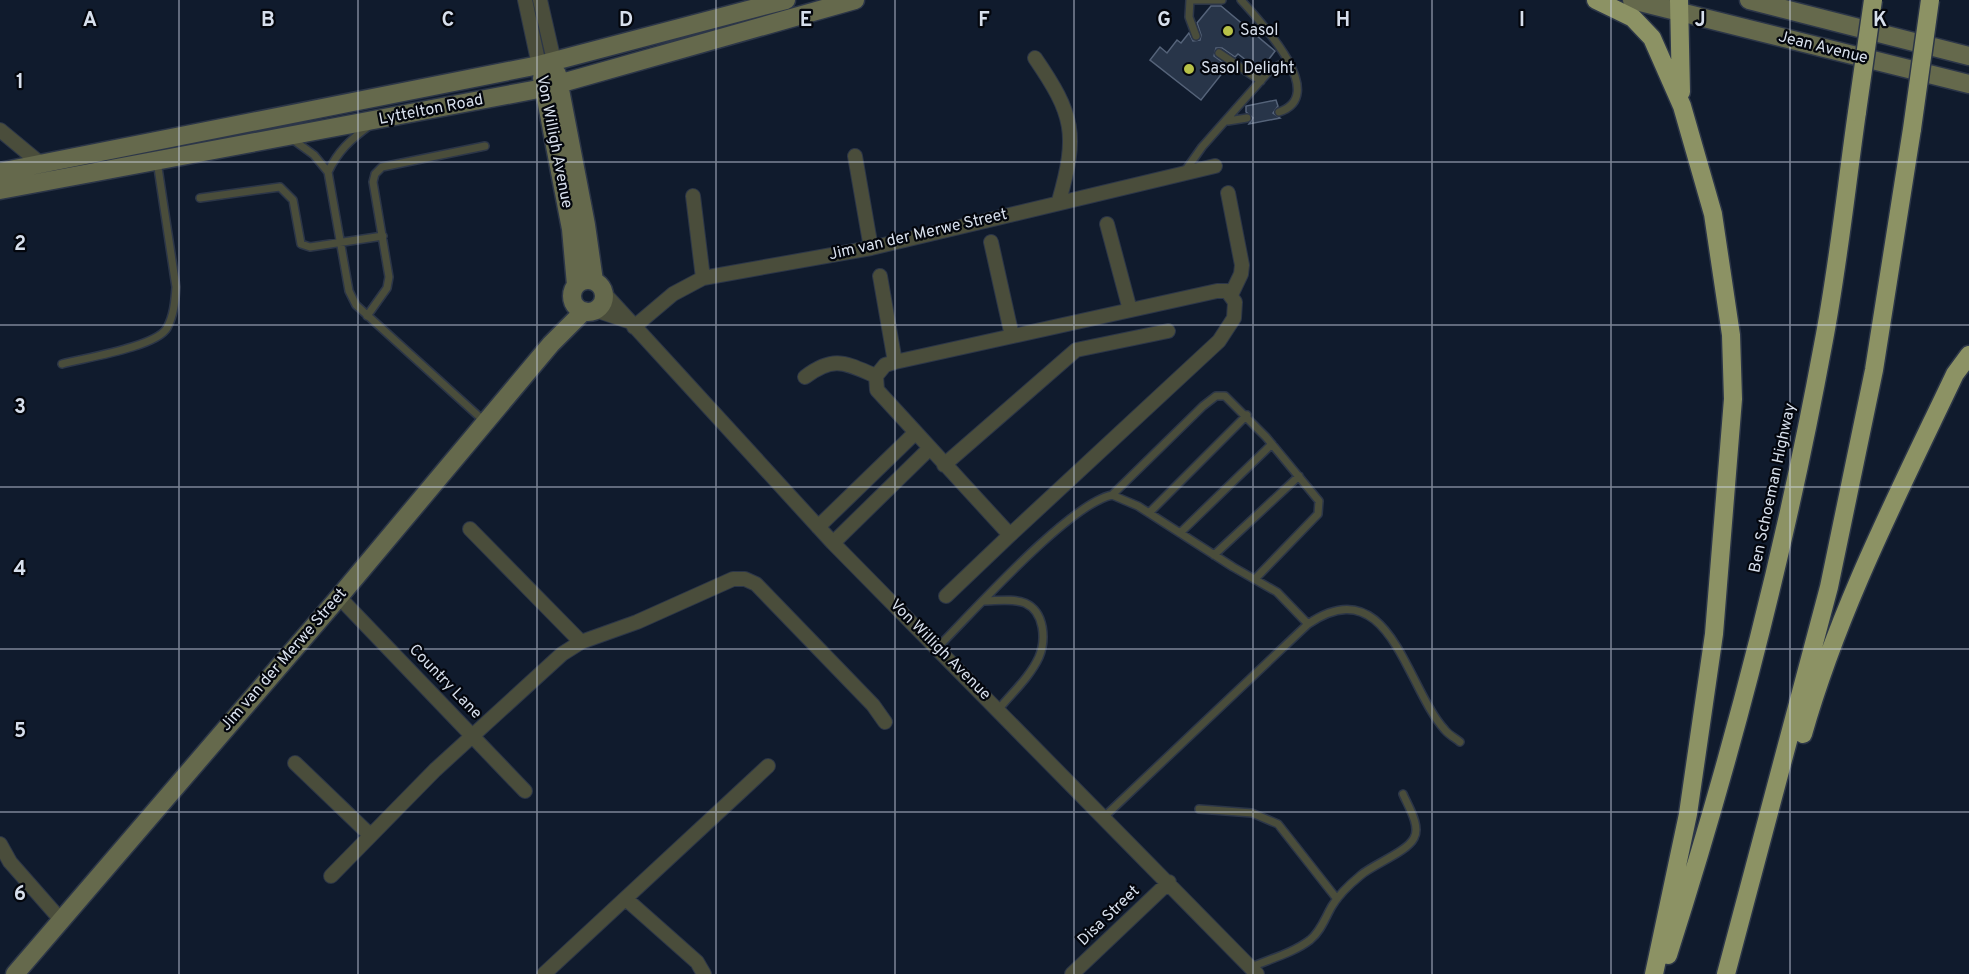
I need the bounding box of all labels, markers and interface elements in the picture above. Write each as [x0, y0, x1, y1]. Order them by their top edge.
text: A [83, 8, 97, 34]
text: B [261, 8, 275, 34]
text: C [442, 8, 454, 34]
text: D [619, 8, 633, 34]
text: E [800, 8, 812, 34]
text: F [978, 8, 990, 34]
text: G [1157, 8, 1171, 34]
text: H [1336, 8, 1350, 34]
text: I [1519, 8, 1525, 34]
text: J [1694, 8, 1706, 34]
text: K [1873, 8, 1887, 34]
place label: Sasol [1240, 21, 1278, 41]
marker: Sasol [1221, 24, 1235, 38]
street label: Jean Avenue [1776, 27, 1870, 69]
place label: Sasol Delight [1201, 59, 1295, 79]
marker: Sasol Delight [1182, 62, 1196, 76]
text: 1 [16, 70, 24, 96]
street label: Von Willigh Avenue [531, 74, 577, 210]
street label: Lyttelton Road [377, 90, 485, 130]
street label: Jim van der Merwe Street [827, 205, 1009, 265]
text: 2 [14, 232, 26, 258]
text: 3 [14, 395, 26, 421]
street label: Ben Schoeman Highway [1745, 401, 1801, 575]
text: 4 [14, 557, 26, 583]
street label: Jim van der Merwe Street [217, 584, 351, 736]
street label: Von Willigh Avenue [885, 595, 995, 705]
street label: Country Lane [404, 640, 486, 724]
text: 5 [14, 719, 26, 745]
text: 6 [14, 882, 26, 908]
street label: Disa Street [1074, 882, 1144, 950]

